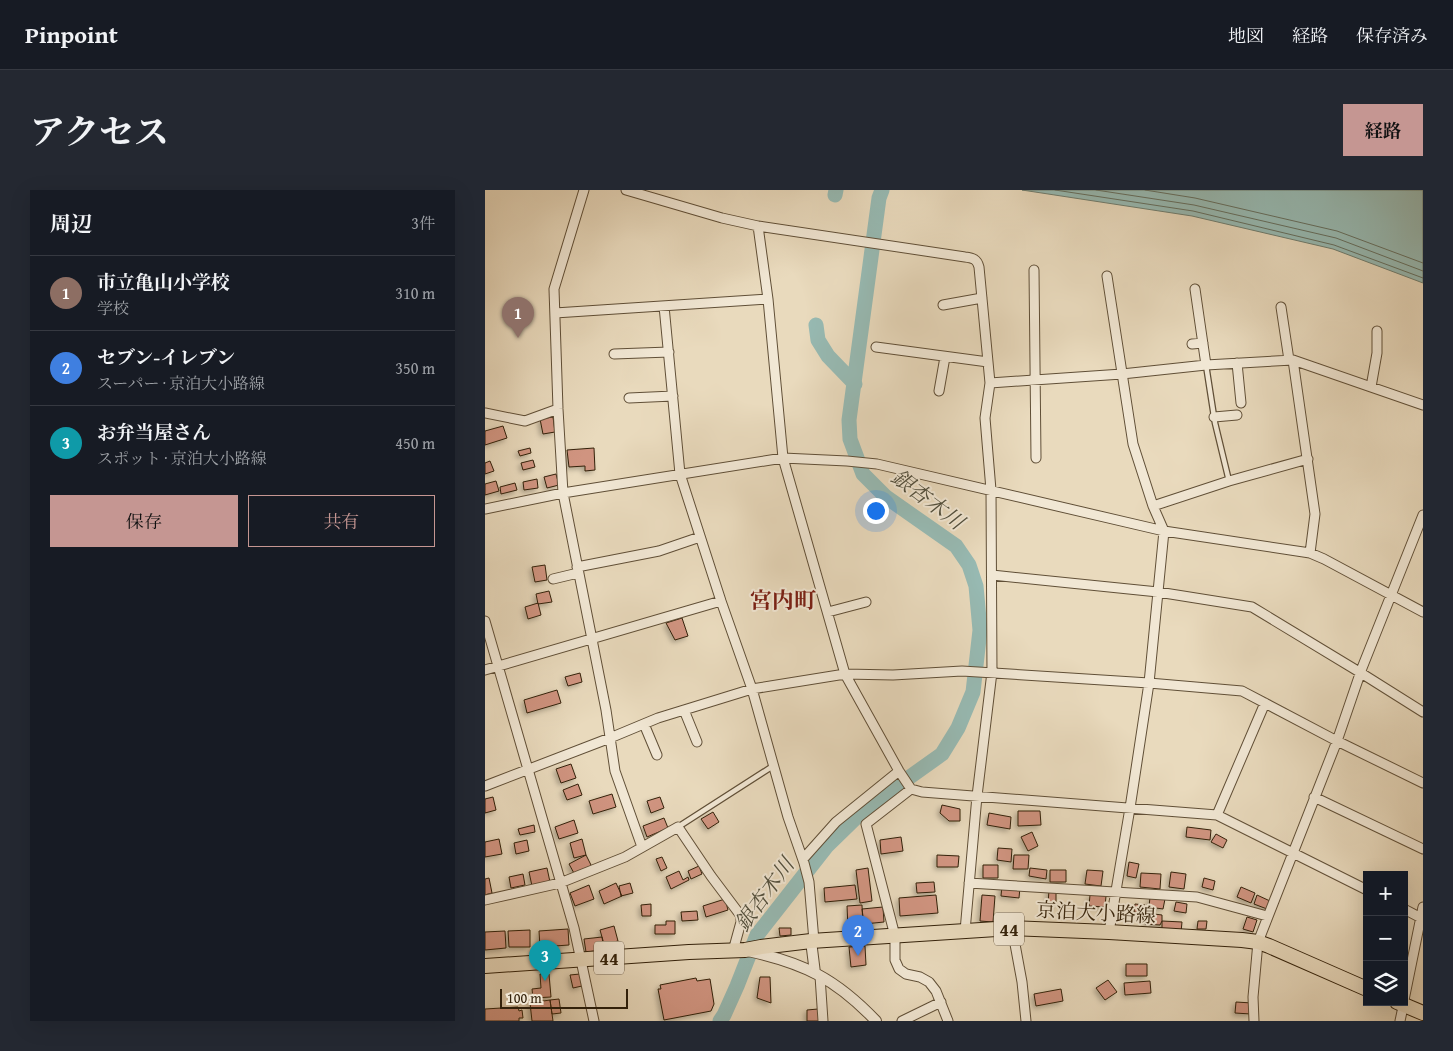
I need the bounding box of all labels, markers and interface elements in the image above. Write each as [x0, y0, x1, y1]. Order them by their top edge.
text: Pinpoint [25, 17, 118, 52]
text: 地図 [1228, 22, 1264, 49]
text: 経路 [1292, 22, 1328, 49]
text: 保存済み [1356, 22, 1428, 49]
button: 経路 [1343, 104, 1423, 156]
text: アクセス [30, 106, 169, 157]
text: 周辺 [50, 208, 92, 239]
text: 3件 [411, 211, 435, 235]
text: 市立亀山小学校 [97, 268, 230, 296]
text: 1 [62, 281, 70, 305]
text: 310 m [395, 281, 435, 305]
text: 学校 [97, 296, 129, 320]
pin: 1 [502, 297, 534, 338]
text: セブン-イレブン [97, 343, 235, 371]
text: 2 [62, 356, 70, 380]
text: 350 m [395, 356, 435, 380]
text: スーパー · 京泊大小路線 [97, 371, 265, 395]
text: お弁当屋さん [97, 418, 211, 446]
text: 3 [62, 431, 70, 455]
text: 450 m [395, 431, 435, 455]
text: スポット · 京泊大小路線 [97, 446, 267, 470]
water label: 銀杏木川 [885, 461, 972, 538]
button: 保存 [50, 495, 238, 547]
button: 共有 [248, 495, 435, 547]
your location [863, 498, 889, 524]
district label: 宮内町 [750, 584, 816, 616]
water label: 銀杏木川 [727, 849, 802, 937]
map controls [1363, 871, 1408, 1006]
button: + [1363, 871, 1408, 916]
street label: 京泊大小路線 [1035, 894, 1157, 930]
road number: 44 [994, 912, 1024, 946]
pin: 2 [842, 915, 874, 956]
button: − [1363, 916, 1408, 961]
pin: 3 [529, 940, 561, 981]
road number: 44 [594, 941, 624, 974]
button: layers [1363, 961, 1408, 1006]
scale bar [500, 986, 627, 1009]
text: 100 m [507, 988, 542, 1008]

